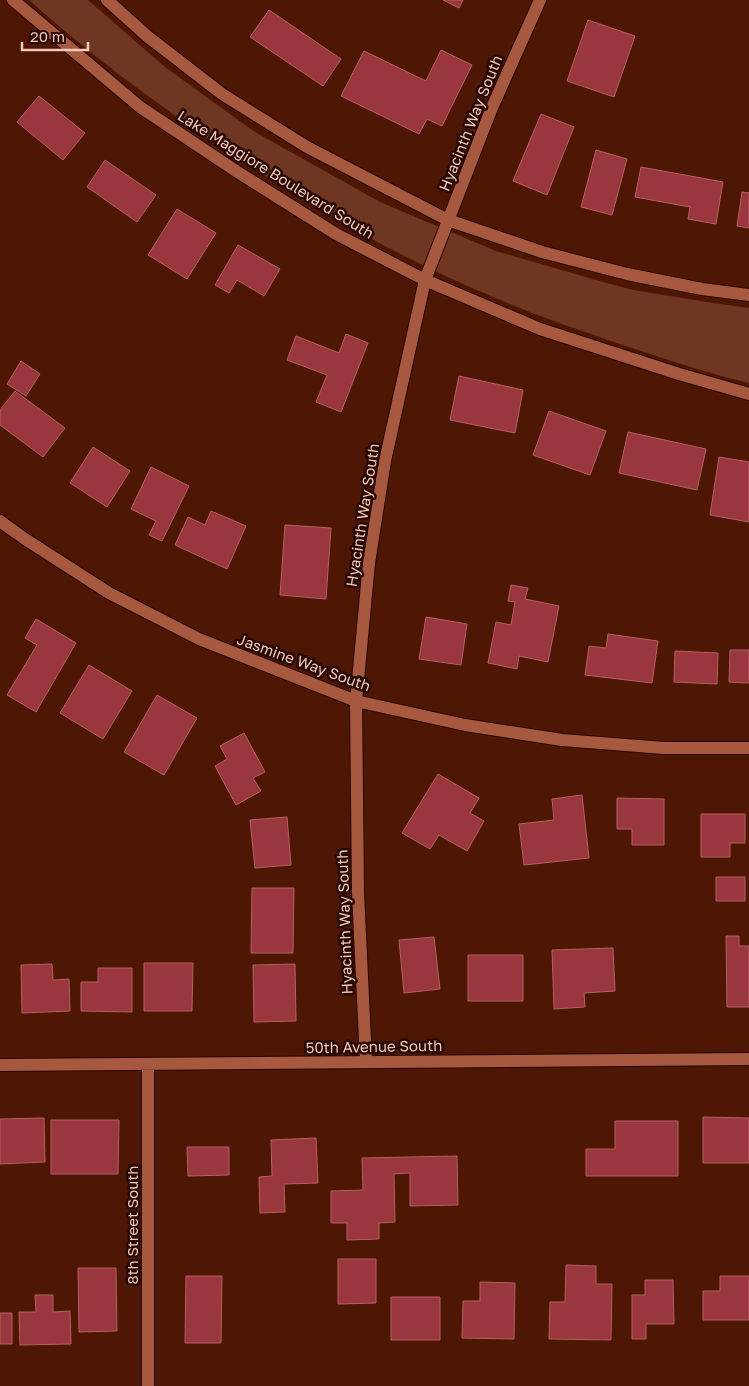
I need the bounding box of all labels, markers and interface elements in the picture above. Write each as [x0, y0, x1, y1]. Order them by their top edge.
scale bar [22, 20, 89, 52]
text: 20 m [30, 27, 65, 45]
street label: Hyacinth Way South [434, 52, 506, 194]
street label: Lake Maggiore Boulevard South [175, 106, 377, 242]
street label: Hyacinth Way South [342, 442, 382, 588]
street label: Jasmine Way South [235, 629, 373, 695]
street label: Hyacinth Way South [332, 849, 356, 995]
street label: 50th Avenue South [306, 1036, 442, 1056]
street label: 8th Street South [123, 1165, 141, 1285]

